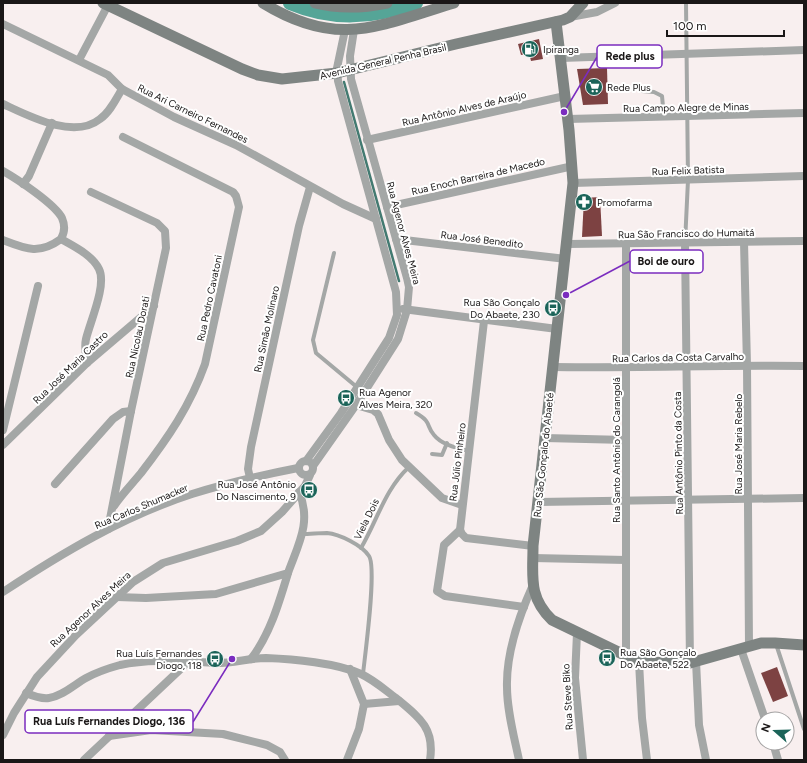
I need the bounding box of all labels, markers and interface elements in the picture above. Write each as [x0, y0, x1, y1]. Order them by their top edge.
scale bar [667, 12, 784, 38]
text: 100 m [673, 19, 707, 33]
fuel station icon: Ipiranga [520, 39, 540, 59]
street label: Avenida General Penha Brasil [319, 41, 448, 82]
place label: Ipiranga [543, 43, 579, 56]
callout: Rede plus [597, 45, 662, 68]
text: Rede plus [605, 50, 655, 63]
supermarket icon: Rede Plus [584, 77, 604, 97]
street label: Rua Ari Carneiro Fernandes [135, 81, 251, 146]
place label: Rede Plus [607, 81, 651, 94]
street label: Rua Antônio Alves de Araújo [401, 88, 528, 129]
street label: Rua Campo Alegre de Minas [623, 100, 749, 115]
street label: Rua Enoch Barreira de Macedo [410, 155, 546, 198]
street label: Rua Felix Batista [651, 163, 725, 178]
street label: Rua Agenor Alves Meira [384, 180, 424, 286]
pharmacy icon: Promofarma [574, 192, 594, 212]
place label: Promofarma [597, 196, 652, 209]
street label: Rua São Francisco do Humaitá [618, 226, 754, 241]
street label: Rua José Benedito [440, 228, 524, 251]
callout: Boi de ouro [630, 250, 703, 273]
street label: Rua Pedro Cavatoni [194, 254, 225, 342]
text: Boi de ouro [637, 255, 695, 268]
street label: Rua Simão Molinaro [251, 284, 282, 374]
street label: Rua Nicolau Dorati [122, 295, 153, 379]
place label: Rua São Gonçalo Do Abaete, 230 [464, 296, 540, 321]
bus stop icon: Rua São Gonçalo Do Abaete, 230 [543, 298, 563, 318]
street label: Rua José Maria Castro [30, 328, 111, 407]
street label: Rua Carlos da Costa Carvalho [612, 350, 744, 365]
street label: Rua Santo Antônio do Carangolá [610, 377, 623, 523]
place label: Rua Agenor Alves Meira, 320 [359, 386, 433, 411]
bus stop icon: Rua Agenor Alves Meira, 320 [336, 388, 356, 408]
street label: Rua São Gonçalo do Abaeté [530, 391, 557, 518]
street label: Rua Antônio Pinto da Costa [671, 391, 686, 515]
street label: Rua José Maria Rebelo [732, 393, 745, 494]
street label: Rua Júlio Pinheiro [446, 422, 469, 502]
place label: Rua José Antônio Do Nascimento, 9 [216, 478, 296, 503]
bus stop icon: Rua José Antônio Do Nascimento, 9 [299, 480, 319, 500]
street label: Rua Carlos Shumacker [93, 481, 190, 532]
street label: Viela Dois [351, 496, 382, 542]
street label: Rua Agenor Alves Meira [47, 568, 134, 650]
place label: Rua São Gonçalo Do Abaete, 522 [620, 646, 697, 671]
place label: Rua Luís Fernandes Diogo, 118 [116, 647, 202, 672]
bus stop icon: Rua São Gonçalo Do Abaete, 522 [597, 648, 617, 668]
bus stop icon: Rua Luís Fernandes Diogo, 118 [205, 649, 225, 669]
street label: Rua Steve Biko [559, 663, 576, 731]
callout: Rua Luís Fernandes Diogo, 136 [25, 710, 193, 733]
north arrow [755, 711, 795, 751]
text: Rua Luís Fernandes Diogo, 136 [33, 715, 186, 728]
text: N [759, 722, 774, 734]

